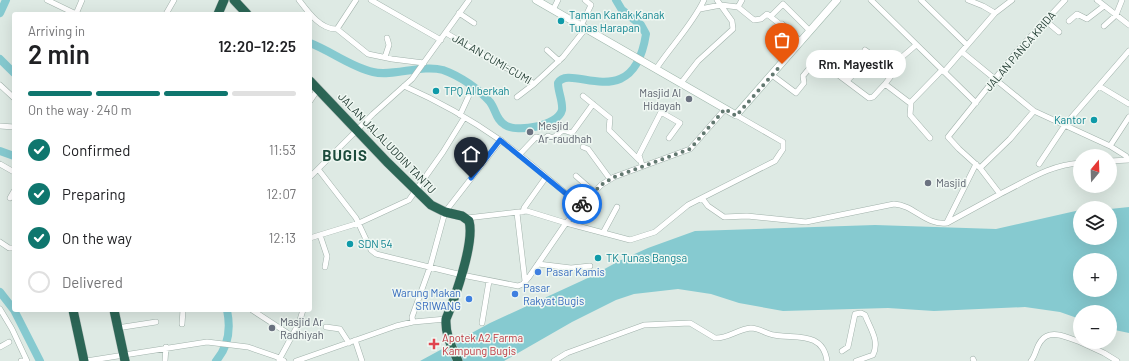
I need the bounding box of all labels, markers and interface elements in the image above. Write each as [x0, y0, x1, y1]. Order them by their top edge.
place label: Taman Kanak Kanak Tunas Harapan [569, 8, 665, 34]
street label: JALAN PANCA KRIDA [981, 8, 1058, 93]
marker: Taman Kanak Kanak Tunas Harapan [556, 16, 566, 26]
text: Arriving in [28, 23, 85, 39]
pin [765, 23, 799, 64]
icon: bag [771, 29, 793, 51]
street label: JALAN CUMI-CUMI [450, 31, 534, 87]
text: 12:20–12:25 [218, 37, 296, 55]
text: 2 min [28, 38, 90, 69]
callout: Rm. Mayestik [806, 50, 906, 78]
text: Rm. Mayestik [819, 56, 893, 72]
place label: TPQ Al berkah [444, 84, 510, 97]
marker: TPQ Al berkah [431, 86, 441, 96]
place label: Masjid Al Hidayah [639, 86, 681, 112]
street label: JALAN JALALUDDIN TANTU [336, 90, 439, 196]
marker: Masjid Al Hidayah [684, 94, 694, 104]
text: On the way · 240 m [28, 102, 131, 118]
place label: Kantor [1054, 113, 1086, 126]
marker: Kantor [1089, 115, 1099, 125]
place label: Mesjid Ar-raudhah [538, 119, 592, 145]
marker: Mesjid Ar-raudhah [525, 127, 535, 137]
pin [454, 137, 488, 178]
icon: check [28, 139, 50, 161]
text: Confirmed [62, 141, 130, 159]
text: 11:53 [269, 142, 296, 158]
icon: home [460, 143, 482, 165]
district label: BUGIS [322, 146, 368, 164]
north arrow [1073, 149, 1117, 193]
map controls [1073, 149, 1117, 349]
place label: Masjid [936, 176, 966, 189]
marker: Masjid [923, 178, 933, 188]
icon: check [28, 183, 50, 205]
courier [562, 184, 602, 224]
text: Preparing [62, 185, 126, 203]
text: 12:07 [267, 186, 296, 202]
icon: bike [571, 193, 593, 215]
button: layers [1073, 201, 1117, 245]
icon: check [28, 227, 50, 249]
text: On the way [62, 229, 132, 247]
text: 12:13 [269, 230, 296, 246]
place label: SDN 54 [358, 237, 393, 250]
marker: SDN 54 [345, 239, 355, 249]
place label: TK Tunas Bangsa [606, 251, 687, 264]
marker: TK Tunas Bangsa [593, 253, 603, 263]
button: + [1073, 253, 1117, 297]
place label: Pasar Kamis [546, 265, 605, 278]
marker: Pasar Kamis [533, 267, 543, 277]
text: Delivered [62, 273, 123, 291]
place label: Pasar Rakyat Bugis [523, 281, 584, 307]
place label: Warung Makan SRIWANG [392, 286, 461, 312]
marker: Pasar Rakyat Bugis [510, 289, 520, 299]
marker: Warung Makan SRIWANG [464, 294, 474, 304]
button: − [1073, 305, 1117, 349]
place label: Masjid Ar Radhiyah [280, 315, 324, 341]
marker: Masjid Ar Radhiyah [267, 323, 277, 333]
place label: Apotek A2 Farma Kampung Bugis [442, 331, 523, 357]
marker: Apotek A2 Farma Kampung Bugis [429, 339, 439, 349]

